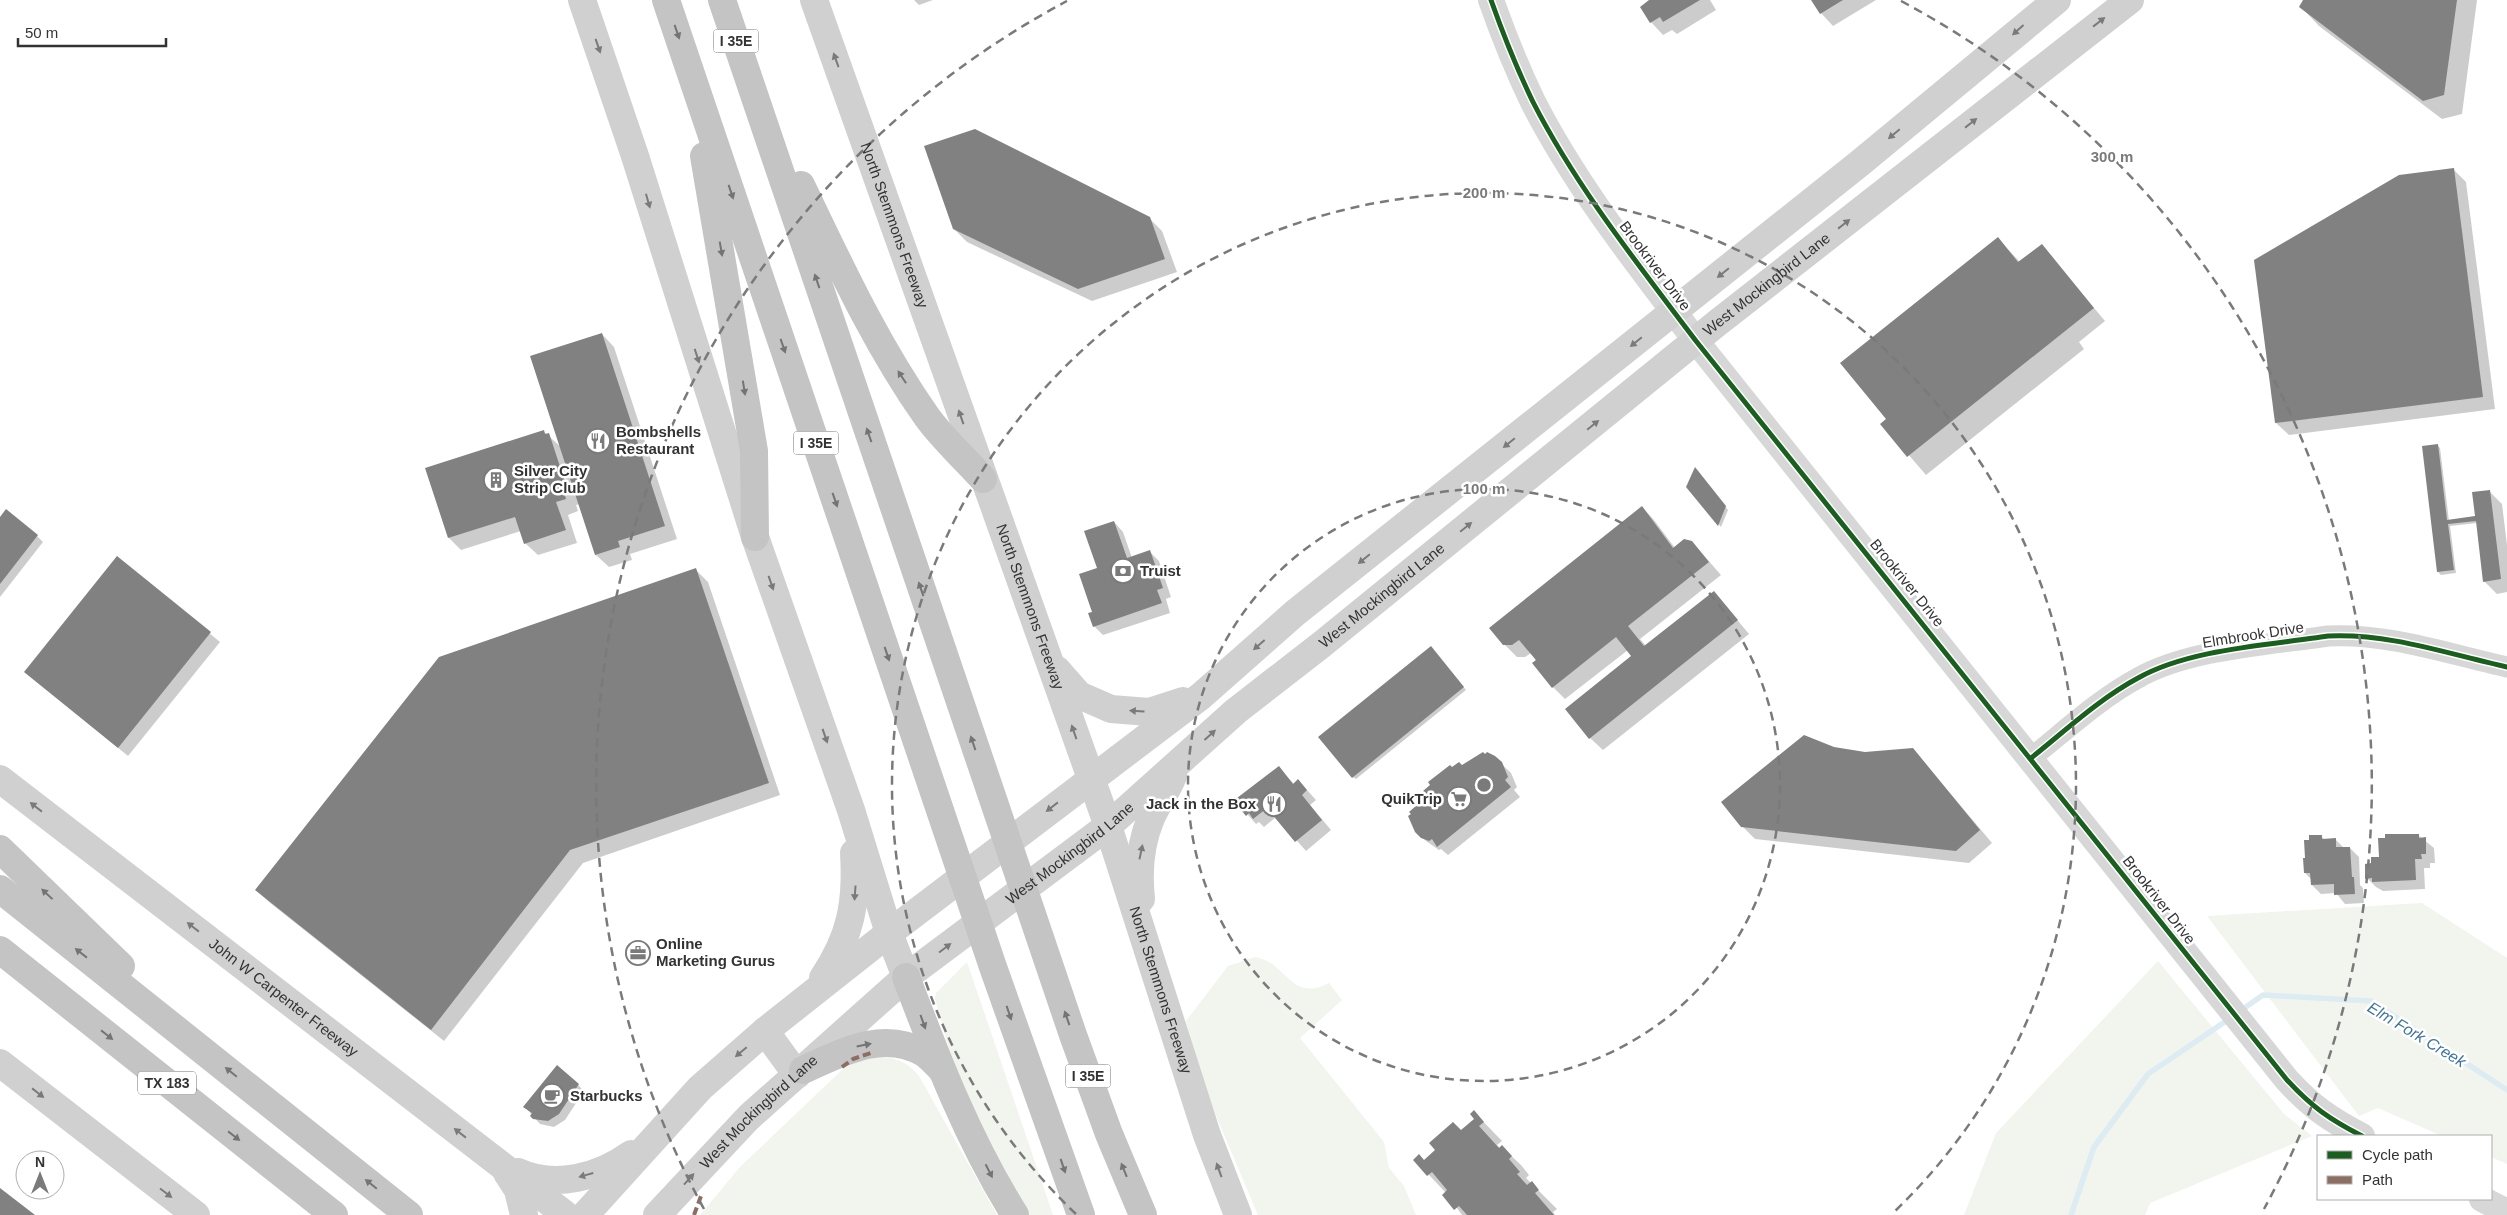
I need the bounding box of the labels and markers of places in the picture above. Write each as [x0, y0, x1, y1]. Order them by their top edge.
place label: Bombshells Restaurant [616, 423, 701, 457]
restaurant icon: Bombshells Restaurant [585, 428, 611, 454]
place label: Silver City Strip Club [514, 462, 588, 496]
building icon: Silver City Strip Club [483, 467, 509, 493]
bank icon: Truist [1110, 558, 1136, 584]
place label: Truist [1140, 562, 1181, 579]
centre of rings [1475, 776, 1493, 794]
supermarket icon: QuikTrip [1446, 786, 1472, 812]
place label: QuikTrip [1381, 790, 1442, 807]
restaurant icon: Jack in the Box [1261, 791, 1287, 817]
place label: Jack in the Box [1146, 795, 1257, 812]
place label: Online Marketing Gurus [656, 935, 775, 969]
office icon: Online Marketing Gurus [625, 940, 651, 966]
cafe icon: Starbucks [539, 1083, 565, 1109]
place label: Starbucks [570, 1087, 643, 1104]

